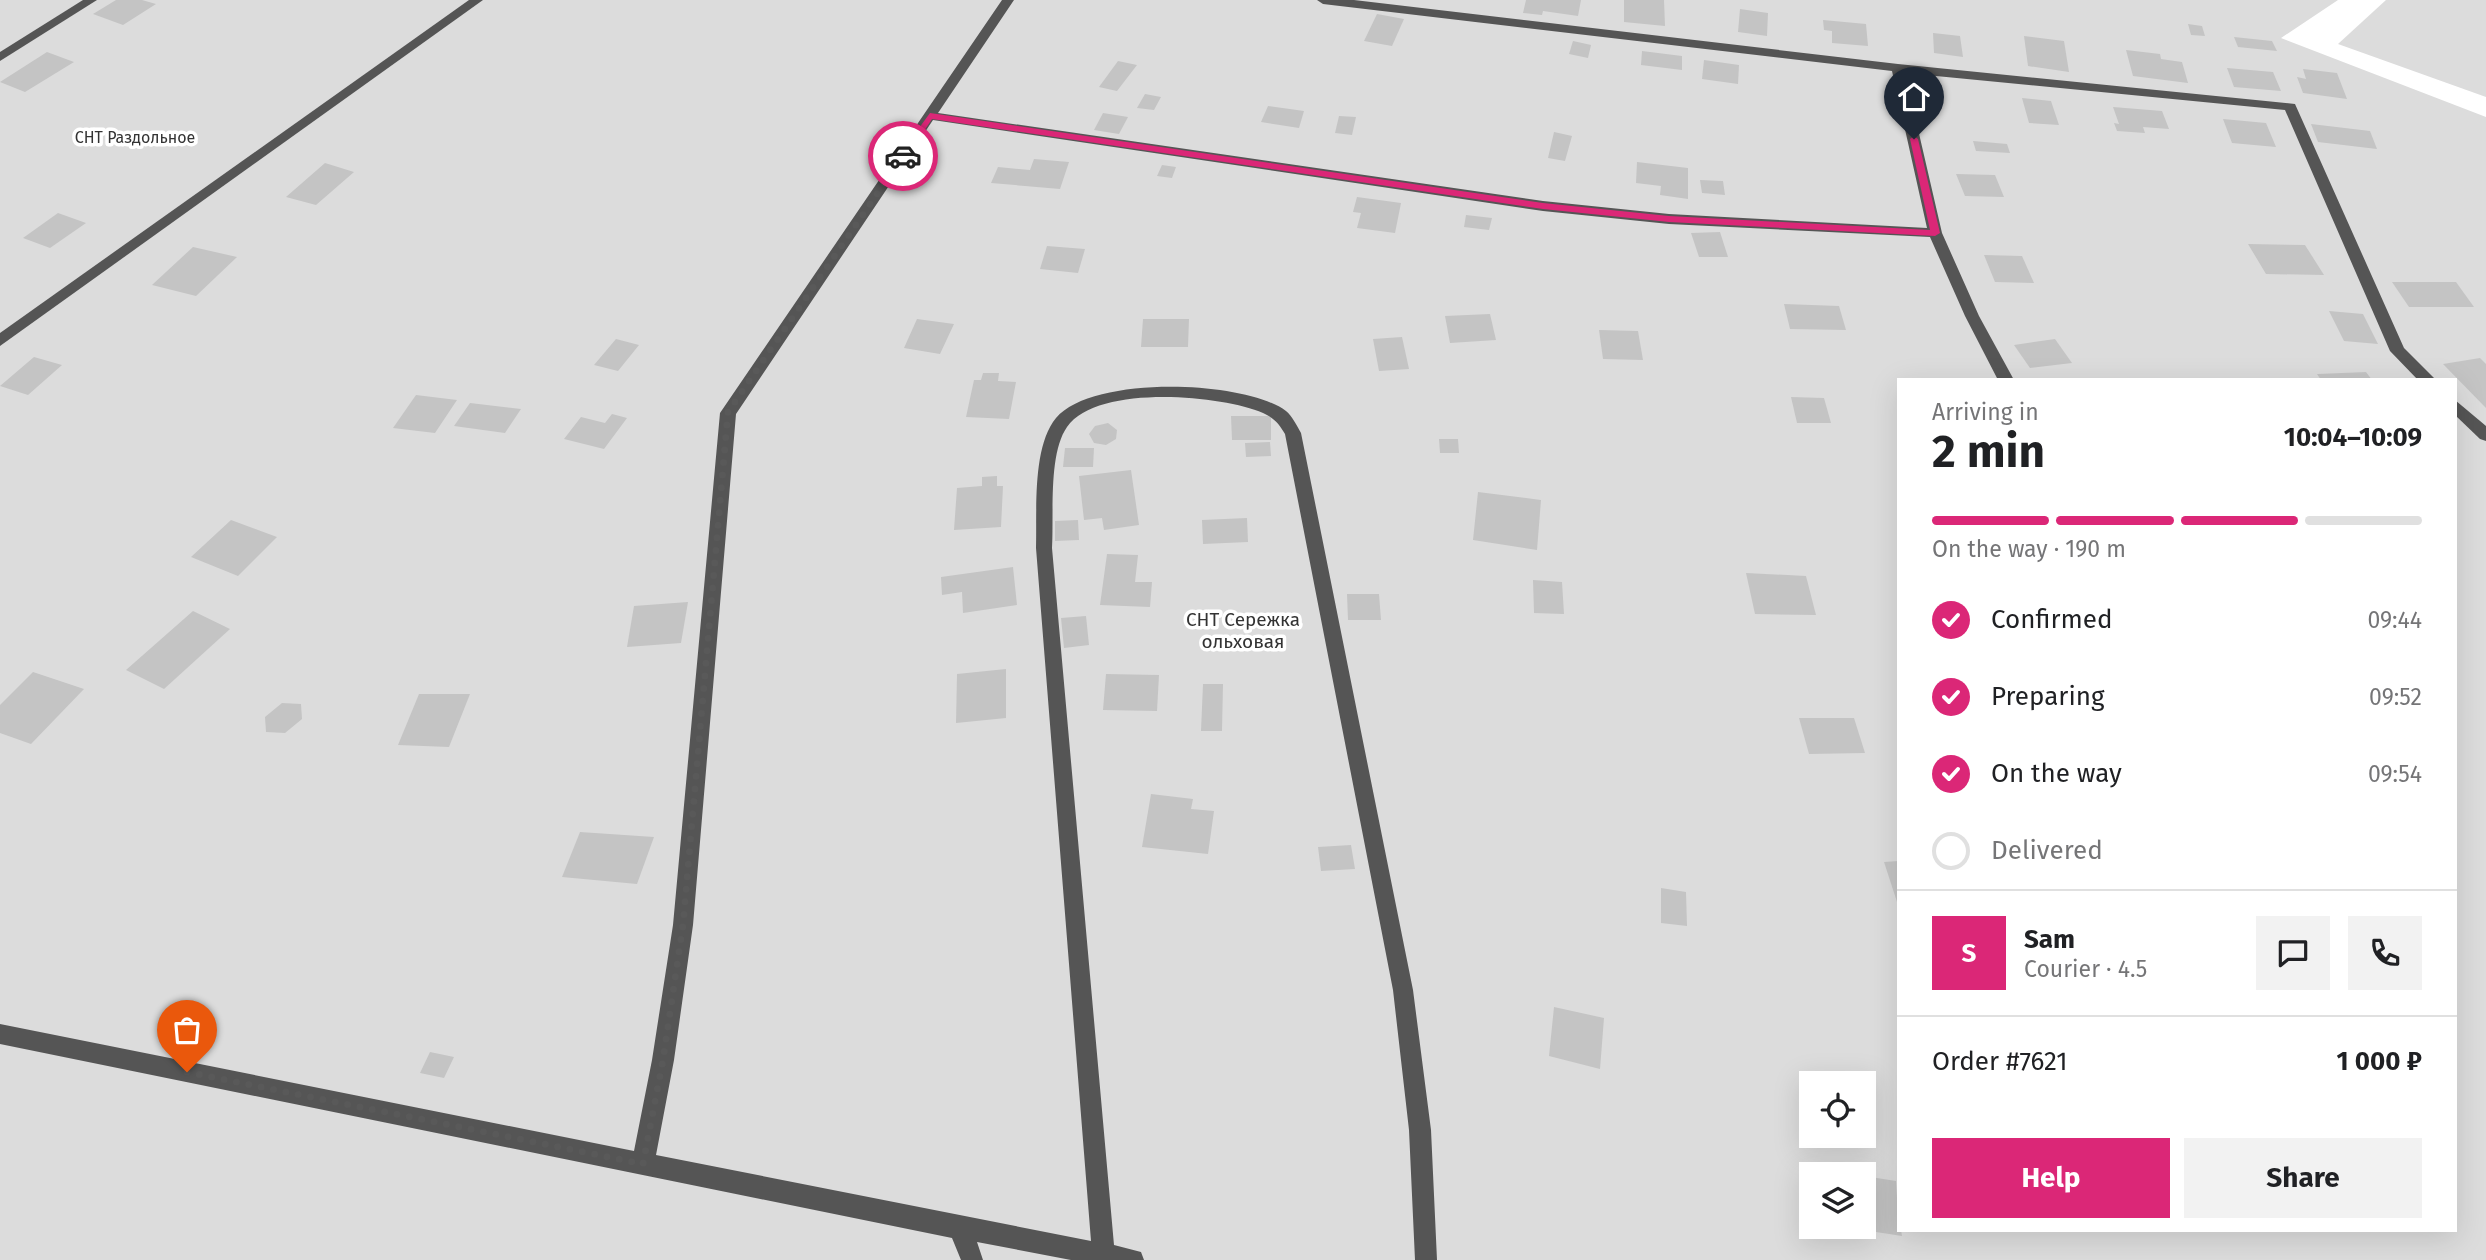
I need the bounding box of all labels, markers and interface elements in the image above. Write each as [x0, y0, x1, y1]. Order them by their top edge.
pin [1884, 67, 1944, 139]
icon: home [1895, 78, 1933, 116]
courier [868, 121, 938, 191]
park label: СНТ Раздольное [75, 128, 195, 147]
icon: car [884, 137, 922, 175]
text: Arriving in [1932, 398, 2039, 426]
text: 10:04–10:09 [2284, 422, 2422, 453]
text: 2 min [1932, 424, 2045, 479]
text: On the way · 190 m [1932, 535, 2126, 563]
icon: check [1932, 601, 1970, 639]
text: Confirmed [1991, 604, 2112, 635]
text: 09:44 [2367, 606, 2422, 634]
park label: СНТ Сережка ольховая [1186, 608, 1300, 653]
icon: check [1932, 678, 1970, 716]
text: Preparing [1991, 681, 2104, 712]
text: 09:52 [2369, 683, 2422, 711]
icon: check [1932, 755, 1970, 793]
text: On the way [1991, 758, 2122, 789]
text: 09:54 [2368, 760, 2422, 788]
text: Delivered [1991, 835, 2103, 866]
button: chat [2256, 916, 2330, 990]
button: phone [2348, 916, 2422, 990]
text: Sam [2024, 924, 2075, 955]
text: S [1962, 938, 1976, 969]
text: Courier · 4.5 [2024, 955, 2147, 983]
pin [157, 1000, 217, 1072]
icon: bag [168, 1011, 206, 1049]
text: Order #7621 [1932, 1046, 2067, 1077]
text: 1 000 ₽ [2337, 1046, 2422, 1077]
map controls [1799, 1071, 1876, 1239]
button: locate [1799, 1071, 1876, 1148]
button: Help [1932, 1138, 2170, 1218]
button: Share [2184, 1138, 2422, 1218]
button: layers [1799, 1162, 1876, 1239]

